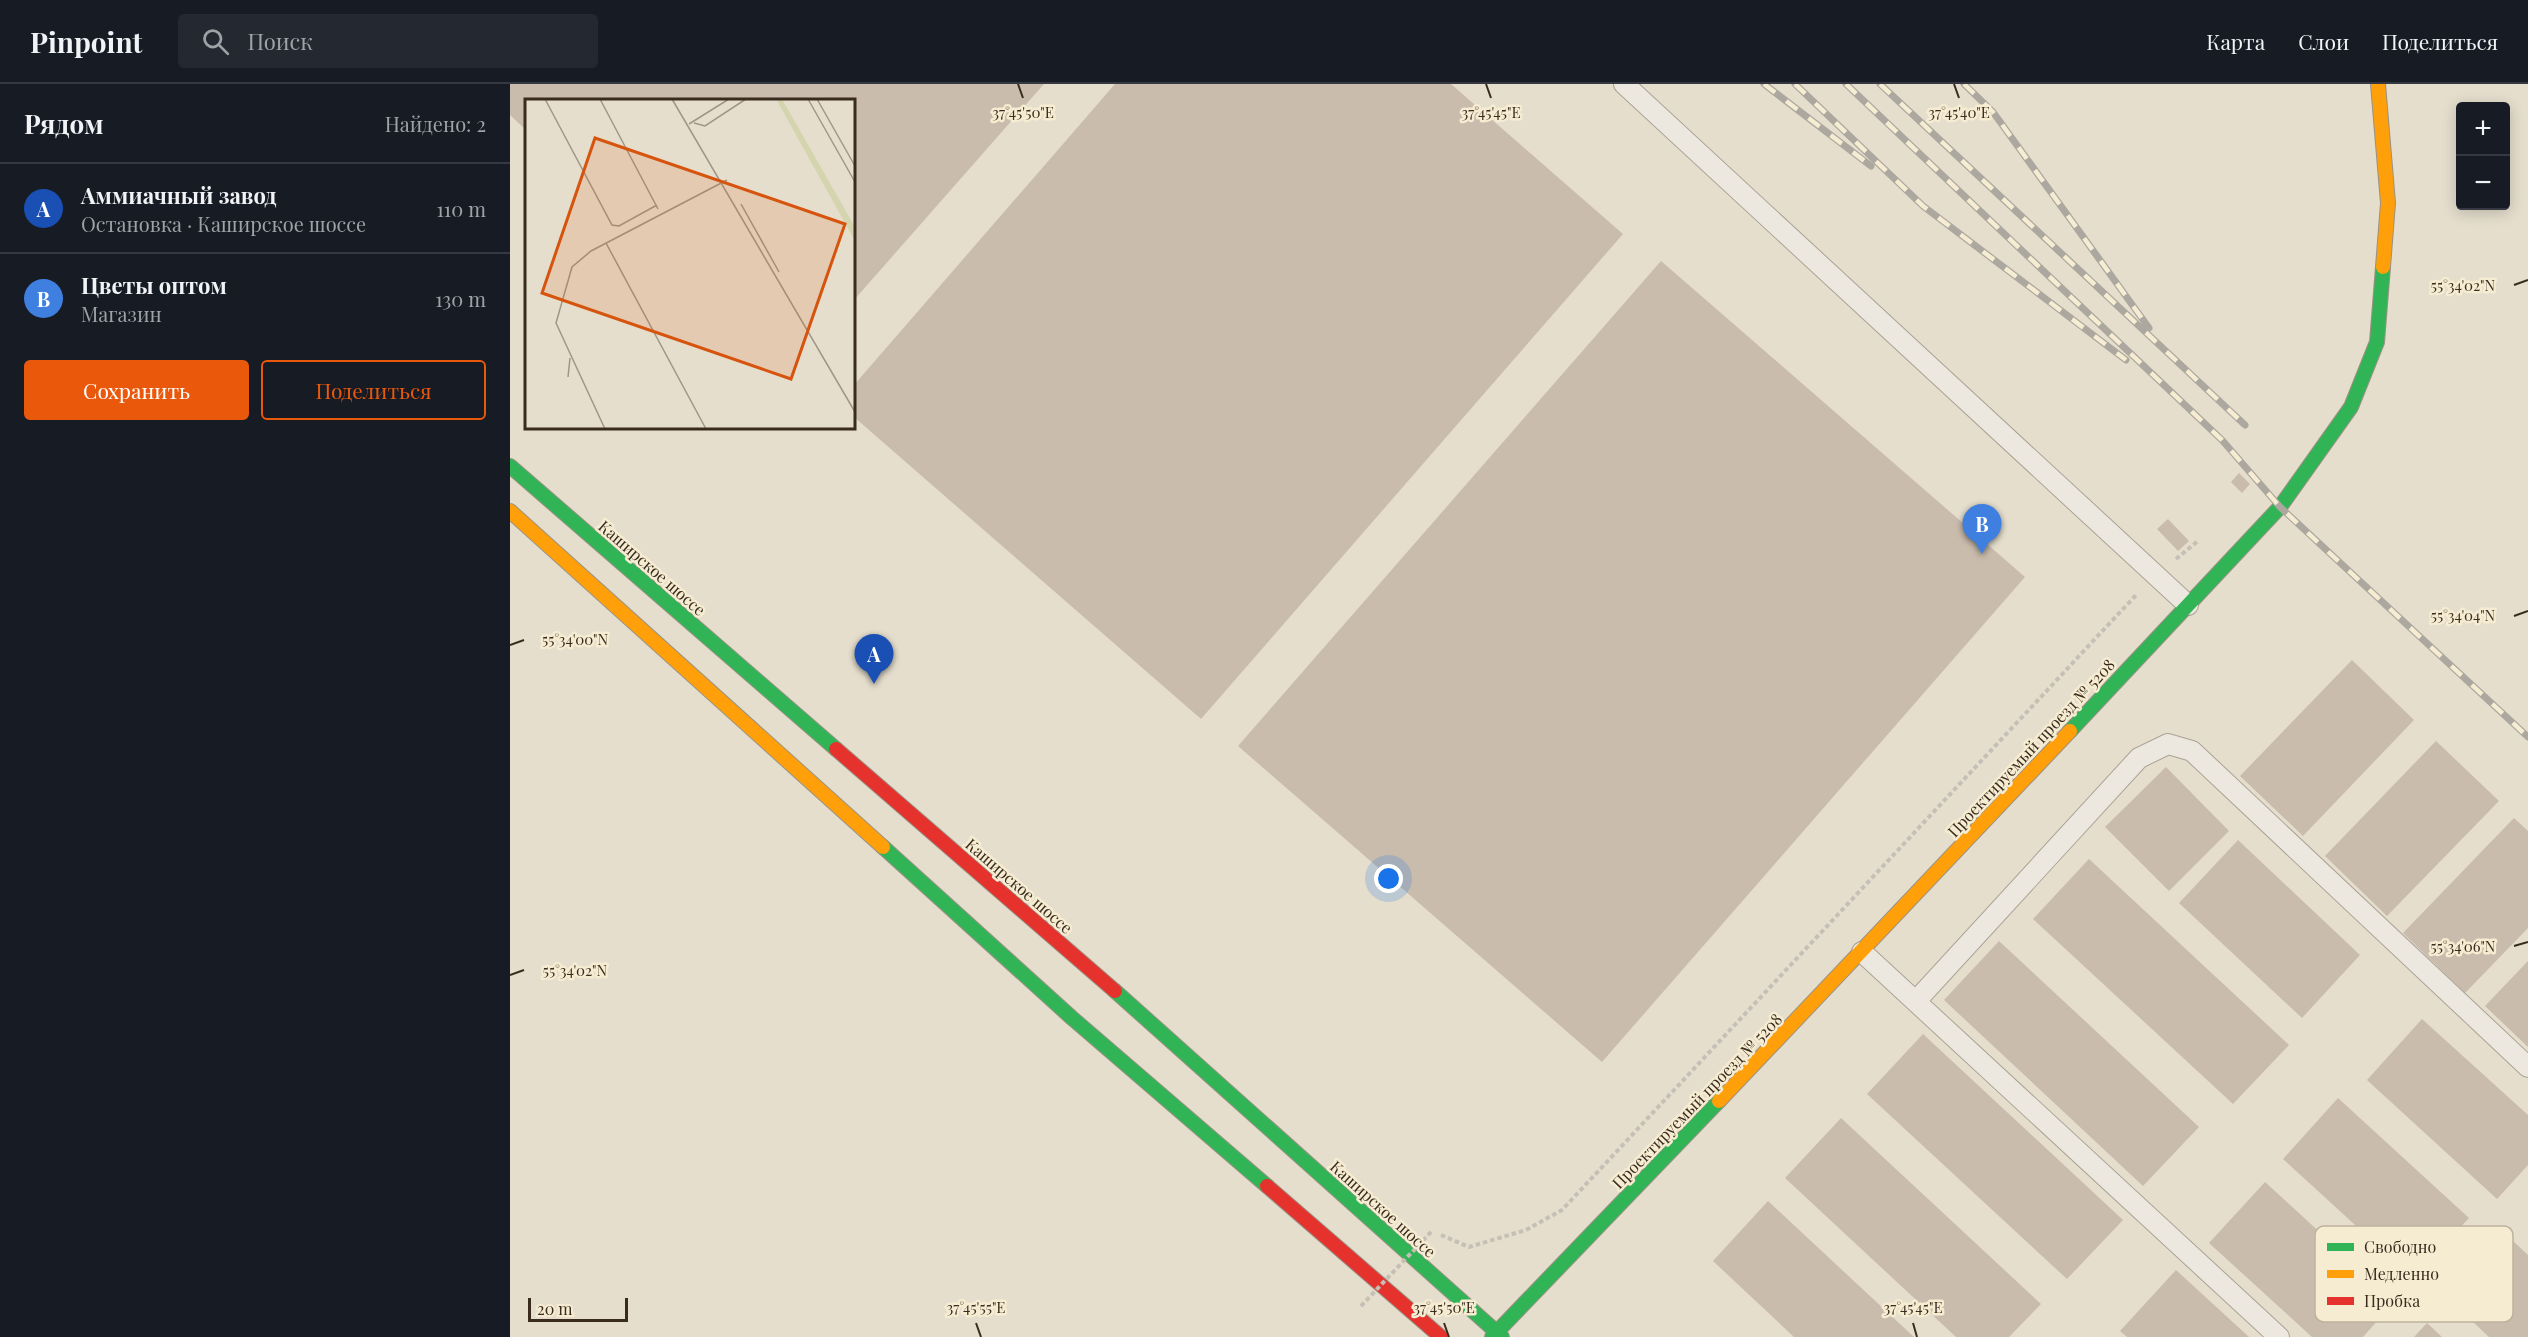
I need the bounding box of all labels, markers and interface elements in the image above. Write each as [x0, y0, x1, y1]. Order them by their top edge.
search box [178, 14, 598, 68]
text: Pinpoint [30, 23, 142, 60]
icon: search [199, 25, 232, 58]
text: Поиск [247, 26, 313, 56]
text: Карта [2206, 27, 2265, 55]
text: Слои [2298, 27, 2349, 55]
text: Поделиться [2382, 27, 2498, 55]
inset map [525, 99, 855, 429]
text: 37°45'50"E [992, 102, 1054, 122]
text: 37°45'45"E [1461, 102, 1521, 122]
text: 37°45'40"E [1928, 102, 1990, 122]
map controls [2456, 102, 2510, 210]
button: + [2456, 102, 2510, 156]
text: Рядом [24, 106, 103, 141]
text: Найдено: 2 [385, 110, 486, 137]
button: − [2456, 156, 2510, 210]
text: Аммиачный завод [81, 180, 277, 210]
text: A [37, 195, 50, 222]
text: 110 m [436, 195, 486, 222]
text: Остановка · Каширское шоссе [81, 210, 366, 237]
text: Цветы оптом [81, 270, 227, 300]
text: 55°34'02"N [2431, 275, 2496, 295]
text: B [37, 285, 50, 312]
text: 130 m [435, 285, 486, 312]
text: Магазин [81, 300, 162, 327]
button: Сохранить [24, 360, 249, 420]
button: Поделиться [261, 360, 486, 420]
pin: B [1962, 504, 2002, 554]
street label: Каширское шоссе [594, 515, 710, 620]
text: 55°34'04"N [2431, 605, 2496, 625]
text: 55°34'00"N [542, 629, 608, 649]
pin: A [854, 634, 894, 684]
street label: Проектируемый проезд № 5208 [1942, 654, 2119, 841]
street label: Каширское шоссе [961, 833, 1077, 938]
your location [1374, 864, 1403, 893]
text: 55°34'06"N [2431, 936, 2496, 956]
text: 55°34'02"N [543, 960, 608, 980]
street label: Проектируемый проезд № 5208 [1607, 1008, 1786, 1193]
street label: Каширское шоссе [1326, 1156, 1441, 1262]
legend [2315, 1226, 2513, 1322]
text: Свободно [2364, 1236, 2436, 1257]
text: Медленно [2364, 1263, 2439, 1284]
text: Пробка [2364, 1290, 2420, 1311]
scale bar [528, 1295, 628, 1322]
text: 37°45'55"E [946, 1297, 1006, 1317]
text: 37°45'50"E [1413, 1297, 1475, 1317]
text: 37°45'45"E [1883, 1297, 1943, 1317]
text: 20 m [537, 1298, 572, 1319]

